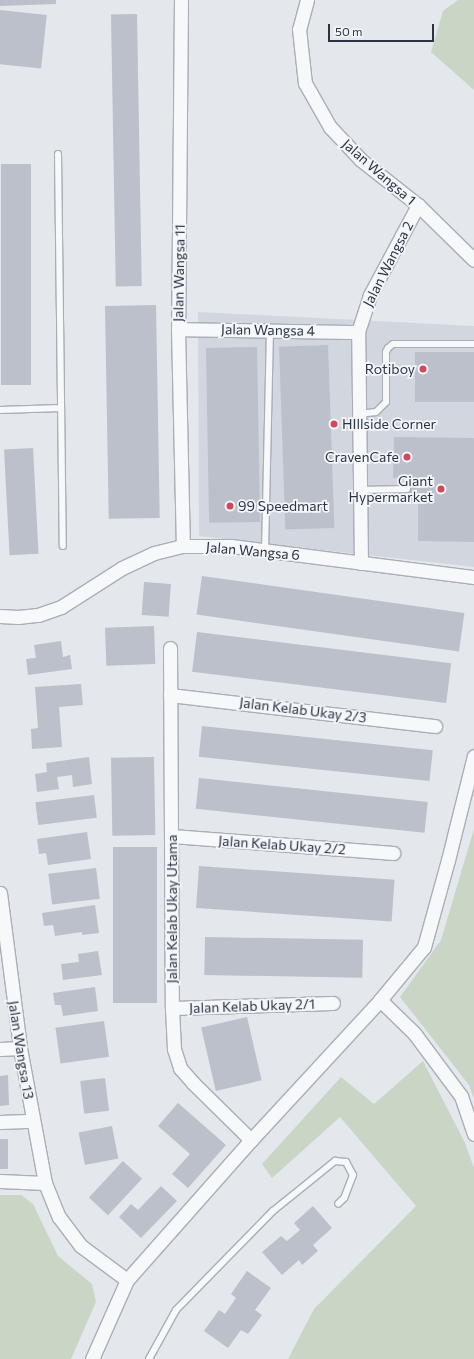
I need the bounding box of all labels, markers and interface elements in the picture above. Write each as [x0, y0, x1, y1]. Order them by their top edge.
scale bar [330, 16, 436, 42]
text: 50 m [335, 24, 363, 38]
street label: Jalan Wangsa 1 [339, 136, 419, 208]
street label: Jalan Wangsa 2 [359, 218, 417, 310]
street label: Jalan Wangsa 11 [170, 224, 188, 322]
street label: Jalan Wangsa 4 [221, 321, 315, 339]
place label: Rotiboy [365, 361, 415, 377]
marker: Rotiboy [418, 364, 428, 374]
place label: HIllside Corner [342, 416, 436, 432]
marker: HIllside Corner [329, 419, 339, 429]
place label: CravenCafe [325, 449, 399, 465]
marker: CravenCafe [402, 452, 412, 462]
place label: Giant Hypermarket [349, 473, 433, 506]
marker: Giant Hypermarket [436, 484, 446, 494]
place label: 99 Speedmart [238, 498, 328, 514]
marker: 99 Speedmart [225, 501, 235, 511]
street label: Jalan Wangsa 6 [205, 539, 301, 563]
street label: Jalan Kelab Ukay 2/3 [238, 694, 368, 726]
street label: Jalan Kelab Ukay 2/2 [218, 832, 346, 858]
street label: Jalan Kelab Ukay Utama [164, 835, 180, 983]
street label: Jalan Kelab Ukay 2/1 [189, 995, 315, 1017]
street label: Jalan Wangsa 13 [5, 999, 37, 1101]

